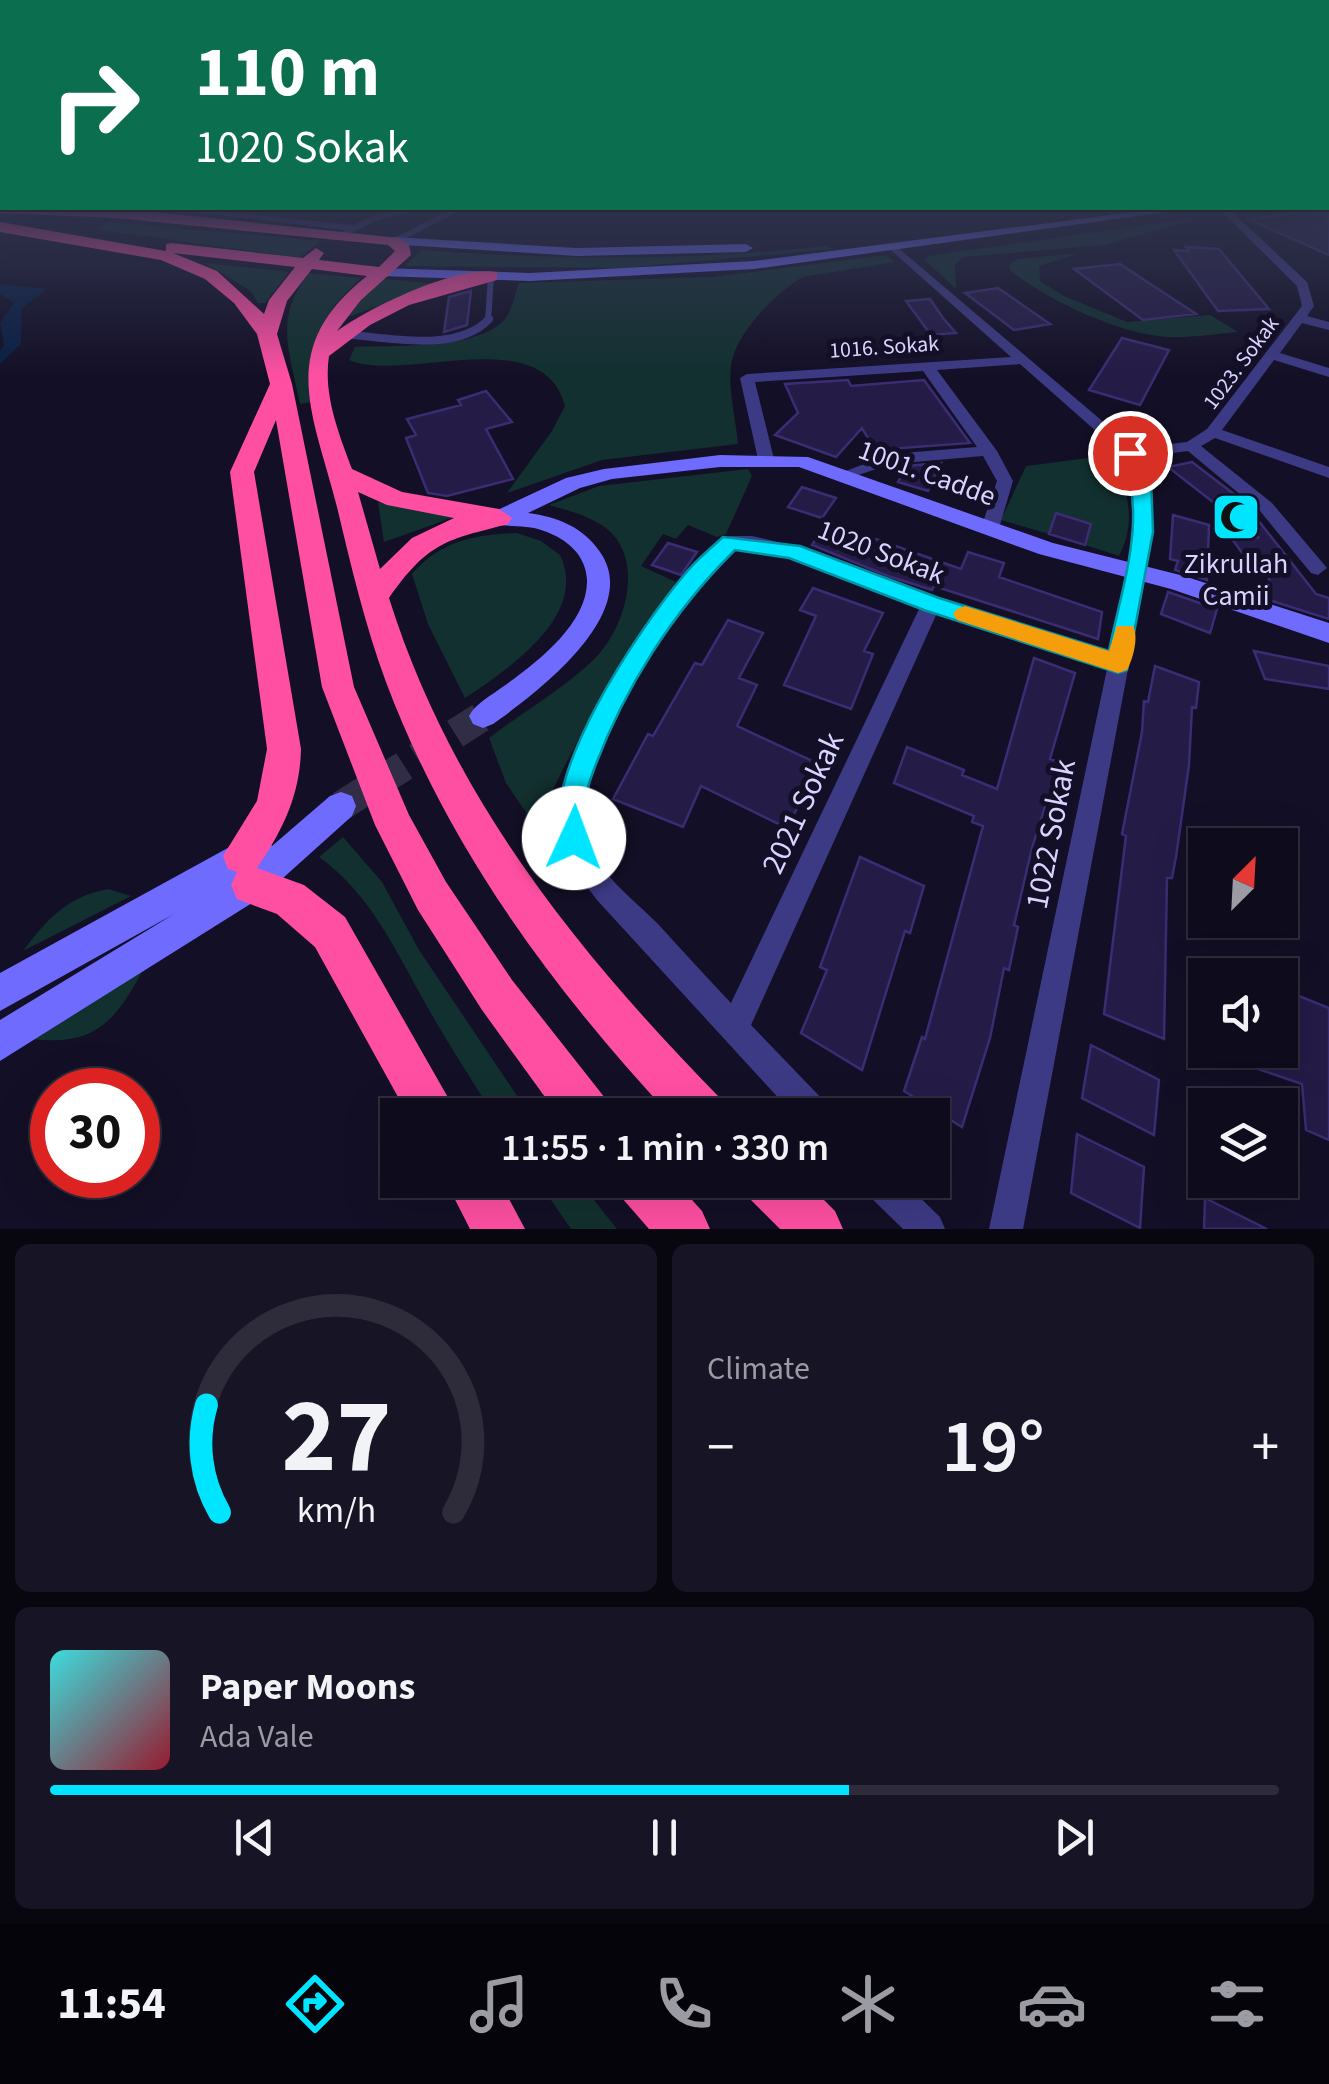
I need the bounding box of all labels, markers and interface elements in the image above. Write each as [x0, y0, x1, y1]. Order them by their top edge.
text: 110 m [195, 23, 380, 123]
icon: right [30, 40, 160, 170]
text: 1020 Sokak [195, 116, 409, 180]
street label: 1023. Sokak [1195, 309, 1287, 417]
street label: 1016. Sokak [828, 327, 940, 367]
pin [1088, 411, 1173, 496]
icon: arrive [1103, 426, 1158, 481]
street label: 1001. Cadde [853, 430, 1001, 516]
mosque icon: Zikrullah Camii [1210, 491, 1262, 543]
street label: 1020 Sokak [812, 510, 950, 595]
place label: Zikrullah Camii [1184, 544, 1288, 616]
street label: 2021 Sokak [750, 724, 856, 882]
street label: 1022 Sokak [1014, 755, 1088, 913]
position arrow [522, 786, 626, 890]
north arrow [1188, 828, 1298, 938]
map controls [1188, 828, 1298, 1198]
button: sound [1188, 958, 1298, 1068]
speed limit sign: 30 [30, 1068, 160, 1198]
button: layers [1188, 1088, 1298, 1198]
text: 11:55 · 1 min · 330 m [501, 1121, 829, 1175]
text: Climate [707, 1346, 810, 1392]
text: 27 [281, 1364, 391, 1512]
text: 19° [941, 1394, 1045, 1501]
text: − [707, 1409, 734, 1487]
text: + [1252, 1409, 1279, 1487]
text: km/h [296, 1485, 376, 1536]
text: Paper Moons [200, 1660, 415, 1714]
text: Ada Vale [200, 1714, 314, 1760]
icon: previous [227, 1810, 282, 1865]
icon: pause [637, 1810, 692, 1865]
icon: next [1047, 1810, 1102, 1865]
icon: directions [280, 1969, 350, 2039]
icon: music [464, 1969, 534, 2039]
icon: phone [649, 1969, 719, 2039]
icon: climate [833, 1969, 903, 2039]
icon: car [1017, 1969, 1087, 2039]
icon: filters [1202, 1969, 1272, 2039]
text: 11:54 [57, 1972, 166, 2036]

